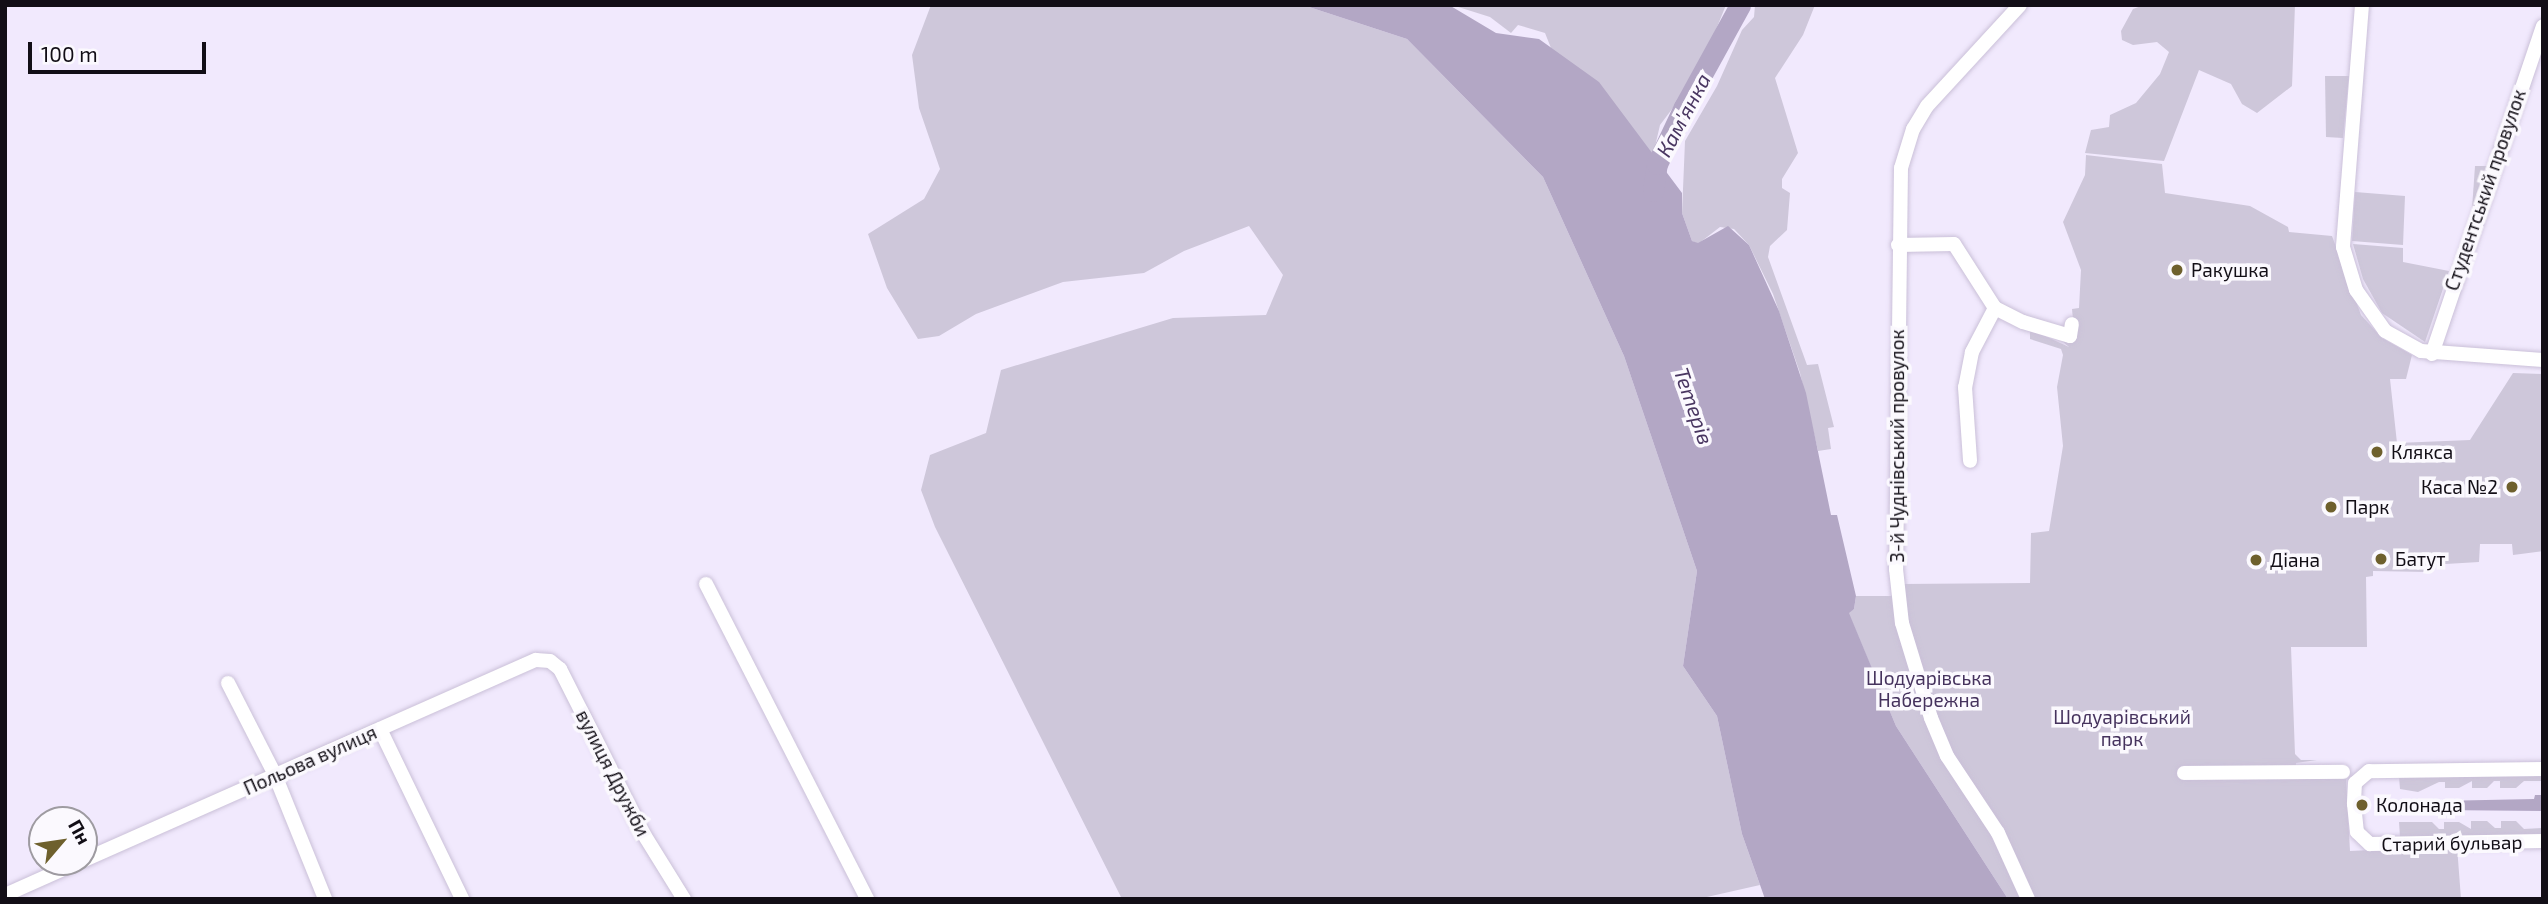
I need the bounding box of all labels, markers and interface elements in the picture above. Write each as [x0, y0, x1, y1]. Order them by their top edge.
scale bar [32, 28, 210, 72]
text: 100 m [41, 41, 98, 66]
water label: Кам'янка [1651, 69, 1715, 161]
street label: Студентський провулок [2440, 86, 2530, 294]
place label: Ракушка [2191, 259, 2269, 281]
marker: Ракушка [2169, 262, 2185, 278]
street label: 3-й Чуднівський провулок [1886, 329, 1908, 563]
water label: Тетерів [1669, 364, 1719, 448]
place label: Клякса [2391, 441, 2453, 463]
marker: Клякса [2369, 444, 2385, 460]
place label: Каса №2 [2421, 476, 2498, 498]
marker: Каса №2 [2504, 479, 2520, 495]
place label: Парк [2345, 496, 2389, 518]
marker: Парк [2323, 499, 2339, 515]
place label: Батут [2395, 548, 2446, 570]
place label: Діана [2270, 549, 2320, 571]
marker: Батут [2373, 551, 2389, 567]
marker: Діана [2248, 552, 2264, 568]
park label: Шодуарівська Набережна [1866, 667, 1992, 711]
street label: вулиця Дружби [571, 706, 655, 840]
park label: Шодуарівський парк [2053, 706, 2191, 750]
street label: Польова вулиця [240, 720, 380, 800]
place label: Колонада [2376, 794, 2463, 816]
marker: Колонада [2354, 797, 2370, 813]
north arrow [28, 806, 98, 876]
text: Пн [64, 815, 96, 848]
street label: Старий бульвар [2381, 830, 2523, 856]

